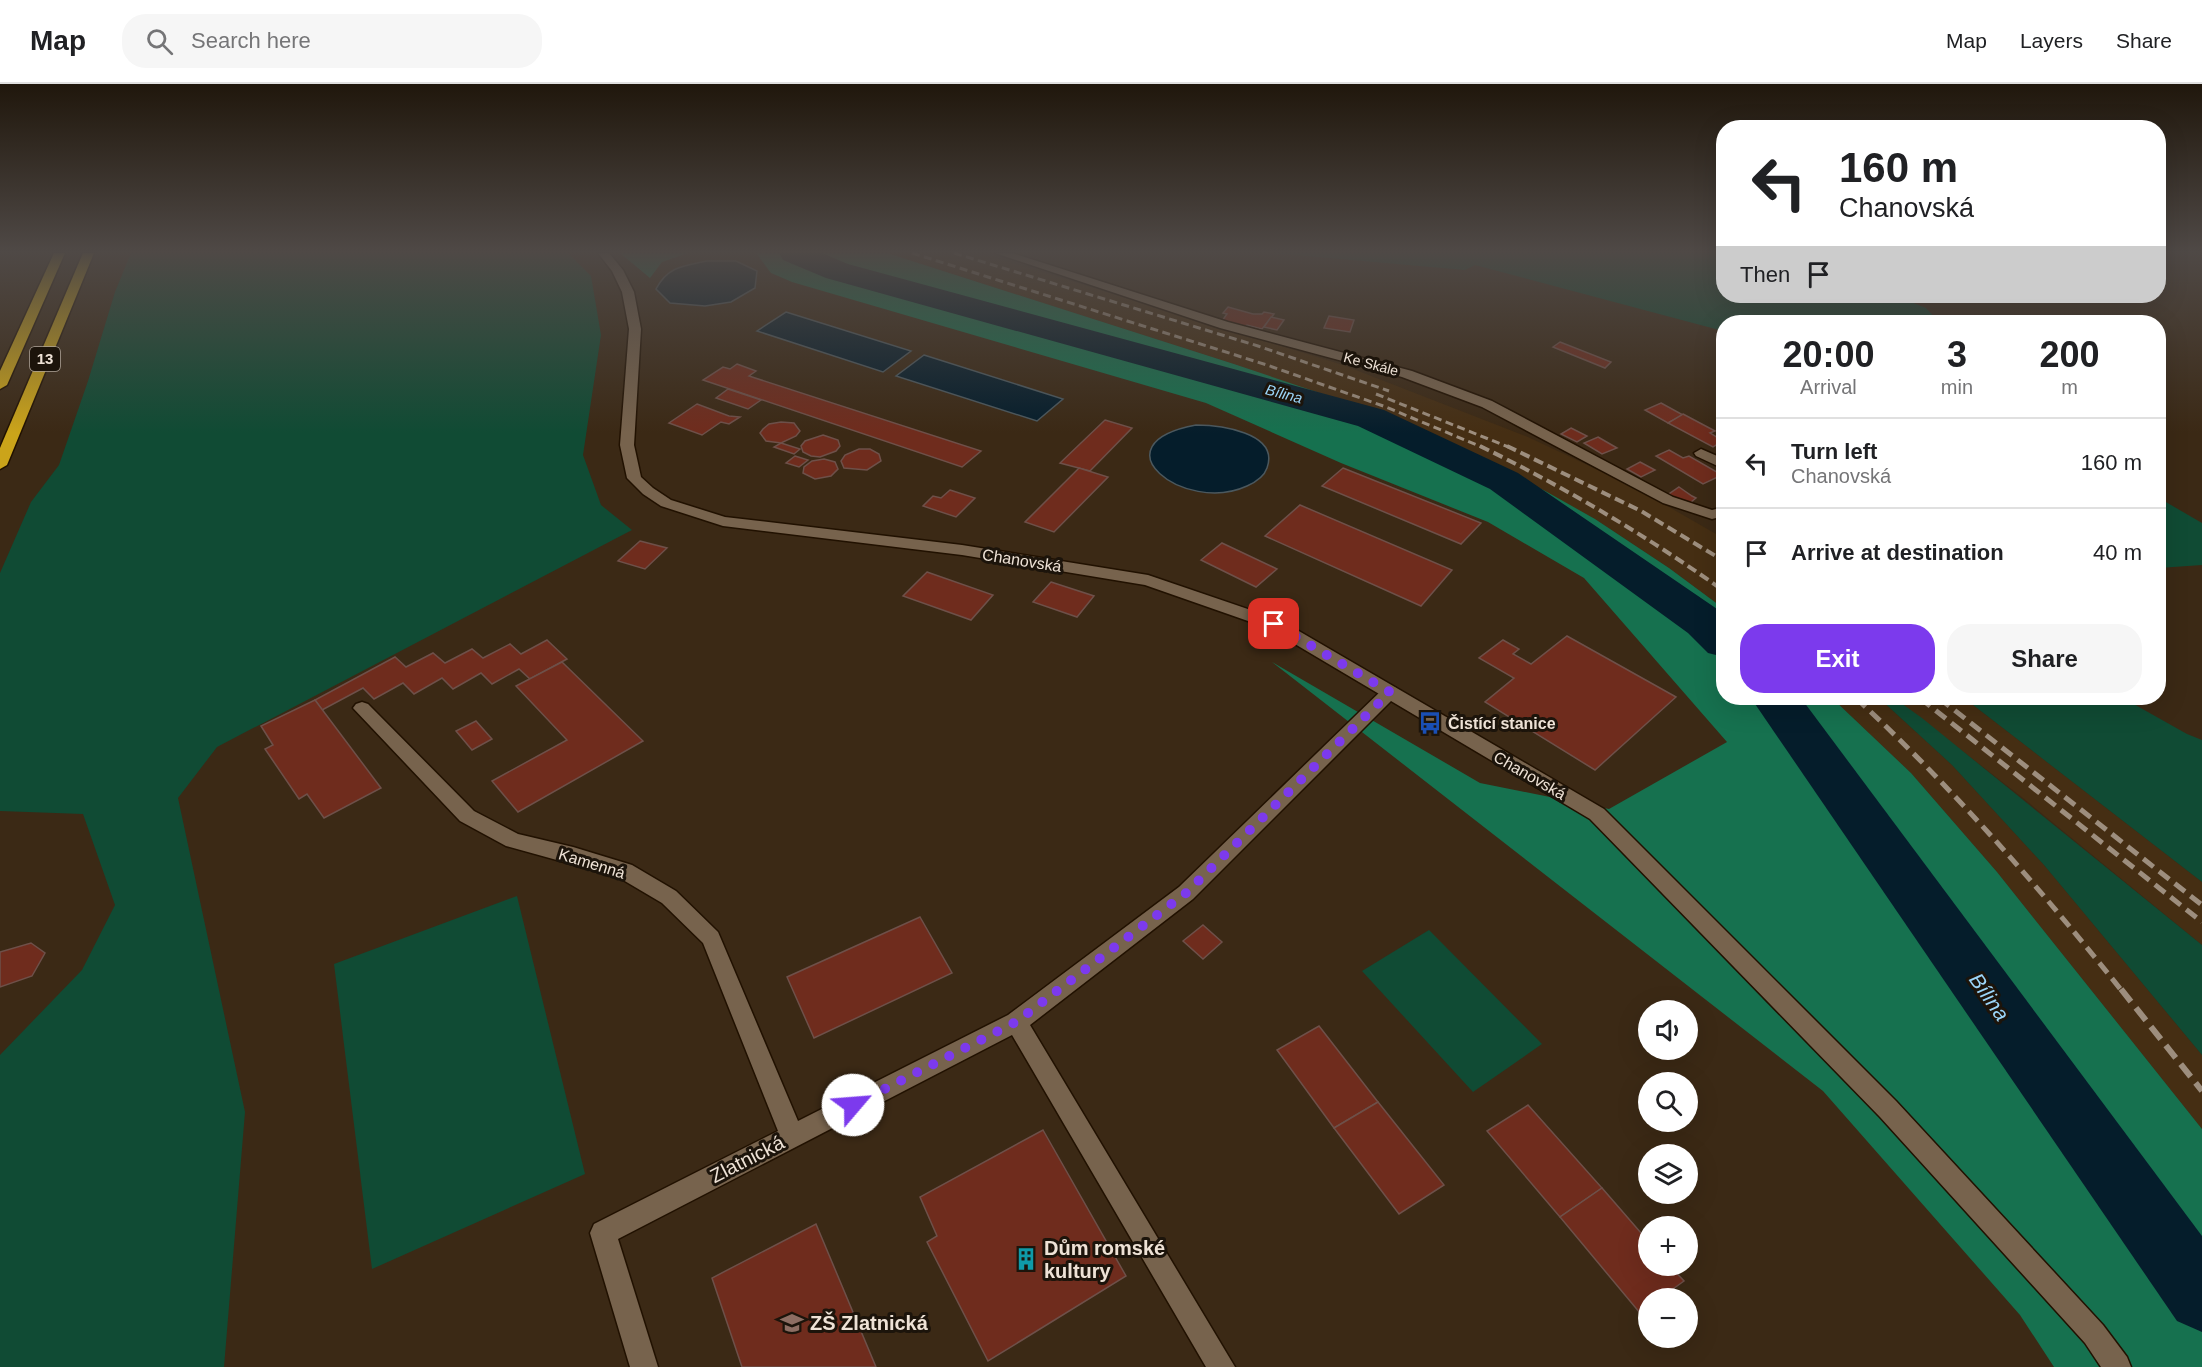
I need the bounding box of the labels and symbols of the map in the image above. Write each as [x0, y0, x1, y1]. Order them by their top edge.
road number: 13 [30, 347, 60, 371]
street label: Ke Skále [1342, 349, 1400, 379]
water label: Bílina [1264, 380, 1304, 407]
street label: Chanovská [981, 546, 1063, 575]
pin [1248, 598, 1299, 649]
bus stop icon: Čistící stanice [1417, 710, 1443, 736]
place label: Čistící stanice [1448, 714, 1556, 732]
street label: Chanovská [1491, 748, 1569, 803]
street label: Kamenná [557, 845, 627, 882]
water label: Bílina [1965, 969, 2014, 1025]
position arrow [821, 1073, 885, 1137]
street label: Zlatnická [706, 1131, 788, 1187]
place label: Dům romské kultury [1044, 1237, 1165, 1282]
building icon: Dům romské kultury [1013, 1246, 1039, 1272]
school or university icon: ZŠ Zlatnická [779, 1310, 805, 1336]
place label: ZŠ Zlatnická [810, 1311, 929, 1334]

